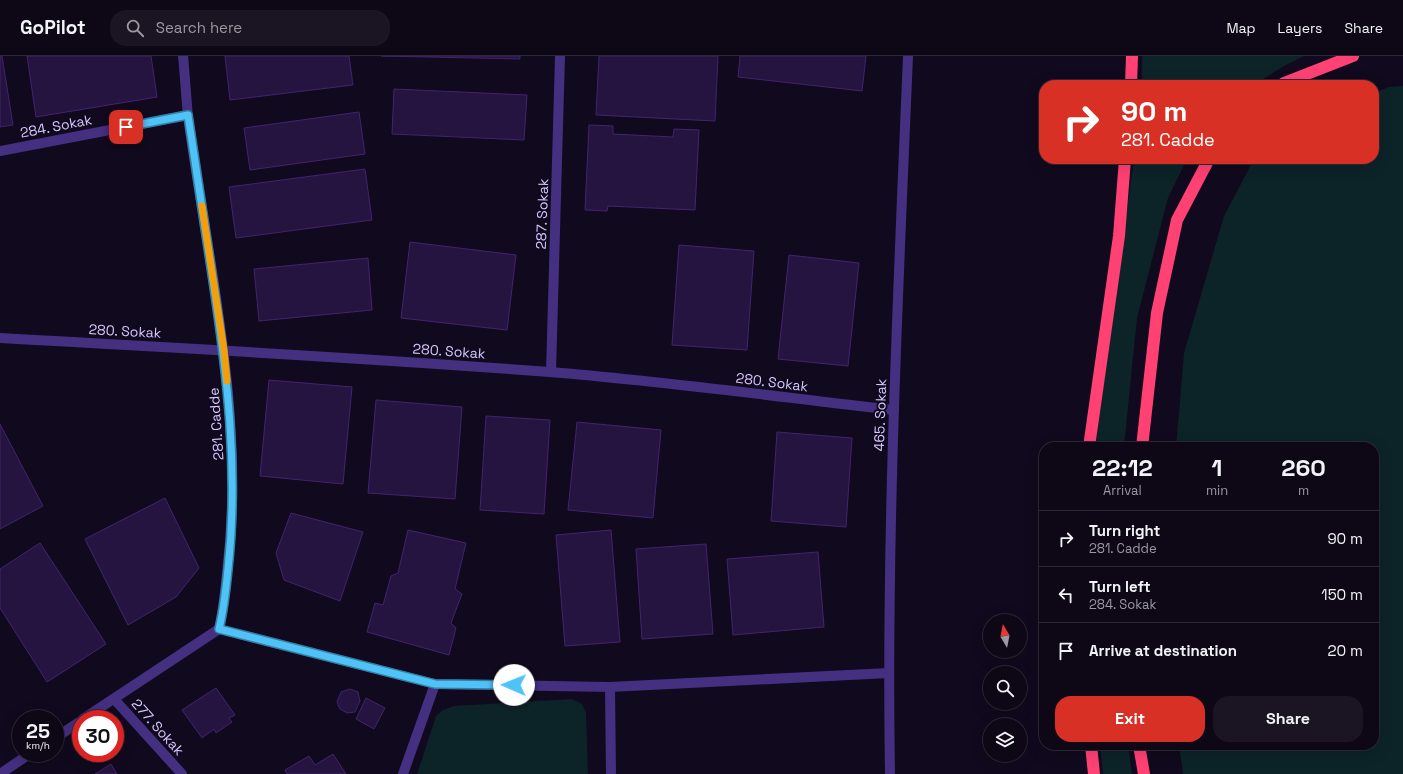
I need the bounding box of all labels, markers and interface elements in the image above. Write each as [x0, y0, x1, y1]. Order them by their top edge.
search box [110, 10, 390, 46]
text: GoPilot [20, 15, 86, 40]
icon: search [124, 17, 146, 39]
text: Search here [156, 18, 242, 37]
text: Map [1226, 19, 1256, 37]
text: Layers [1278, 19, 1322, 37]
text: Share [1344, 19, 1383, 37]
text: 90 m [1121, 93, 1187, 129]
icon: right [1055, 96, 1107, 148]
street label: 284. Sokak [19, 110, 94, 142]
pin [109, 110, 143, 144]
icon: arrive [115, 116, 137, 138]
text: 281. Cadde [1121, 128, 1215, 151]
street label: 287. Sokak [532, 178, 552, 250]
street label: 280. Sokak [88, 320, 162, 342]
street label: 280. Sokak [412, 339, 486, 363]
street label: 280. Sokak [735, 369, 810, 395]
street label: 465. Sokak [870, 378, 890, 452]
street label: 281. Cadde [204, 387, 228, 461]
text: 22:12 [1092, 452, 1153, 483]
text: 1 [1212, 452, 1222, 483]
text: 260 [1281, 452, 1326, 483]
text: Arrival [1103, 482, 1142, 499]
text: min [1206, 482, 1228, 499]
text: m [1298, 482, 1309, 499]
text: Turn right [1089, 521, 1160, 540]
icon: right [1055, 528, 1077, 550]
text: 90 m [1327, 529, 1363, 548]
text: 281. Cadde [1089, 540, 1157, 557]
text: Turn left [1089, 577, 1151, 596]
icon: left [1055, 584, 1077, 606]
text: 150 m [1321, 585, 1363, 604]
text: 284. Sokak [1089, 596, 1157, 613]
north arrow [983, 614, 1027, 658]
map controls [983, 614, 1027, 762]
icon: arrive [1055, 640, 1077, 662]
text: Arrive at destination [1089, 641, 1237, 660]
text: 20 m [1328, 641, 1363, 660]
position arrow [493, 664, 535, 706]
button: search [983, 666, 1027, 710]
street label: 277. Sokak [128, 695, 188, 759]
button: Exit [1055, 696, 1205, 742]
button: Share [1213, 696, 1363, 742]
speed limit sign: 30 [72, 710, 124, 762]
text: 25 [26, 718, 50, 744]
button: layers [983, 718, 1027, 762]
text: km/h [26, 739, 50, 752]

